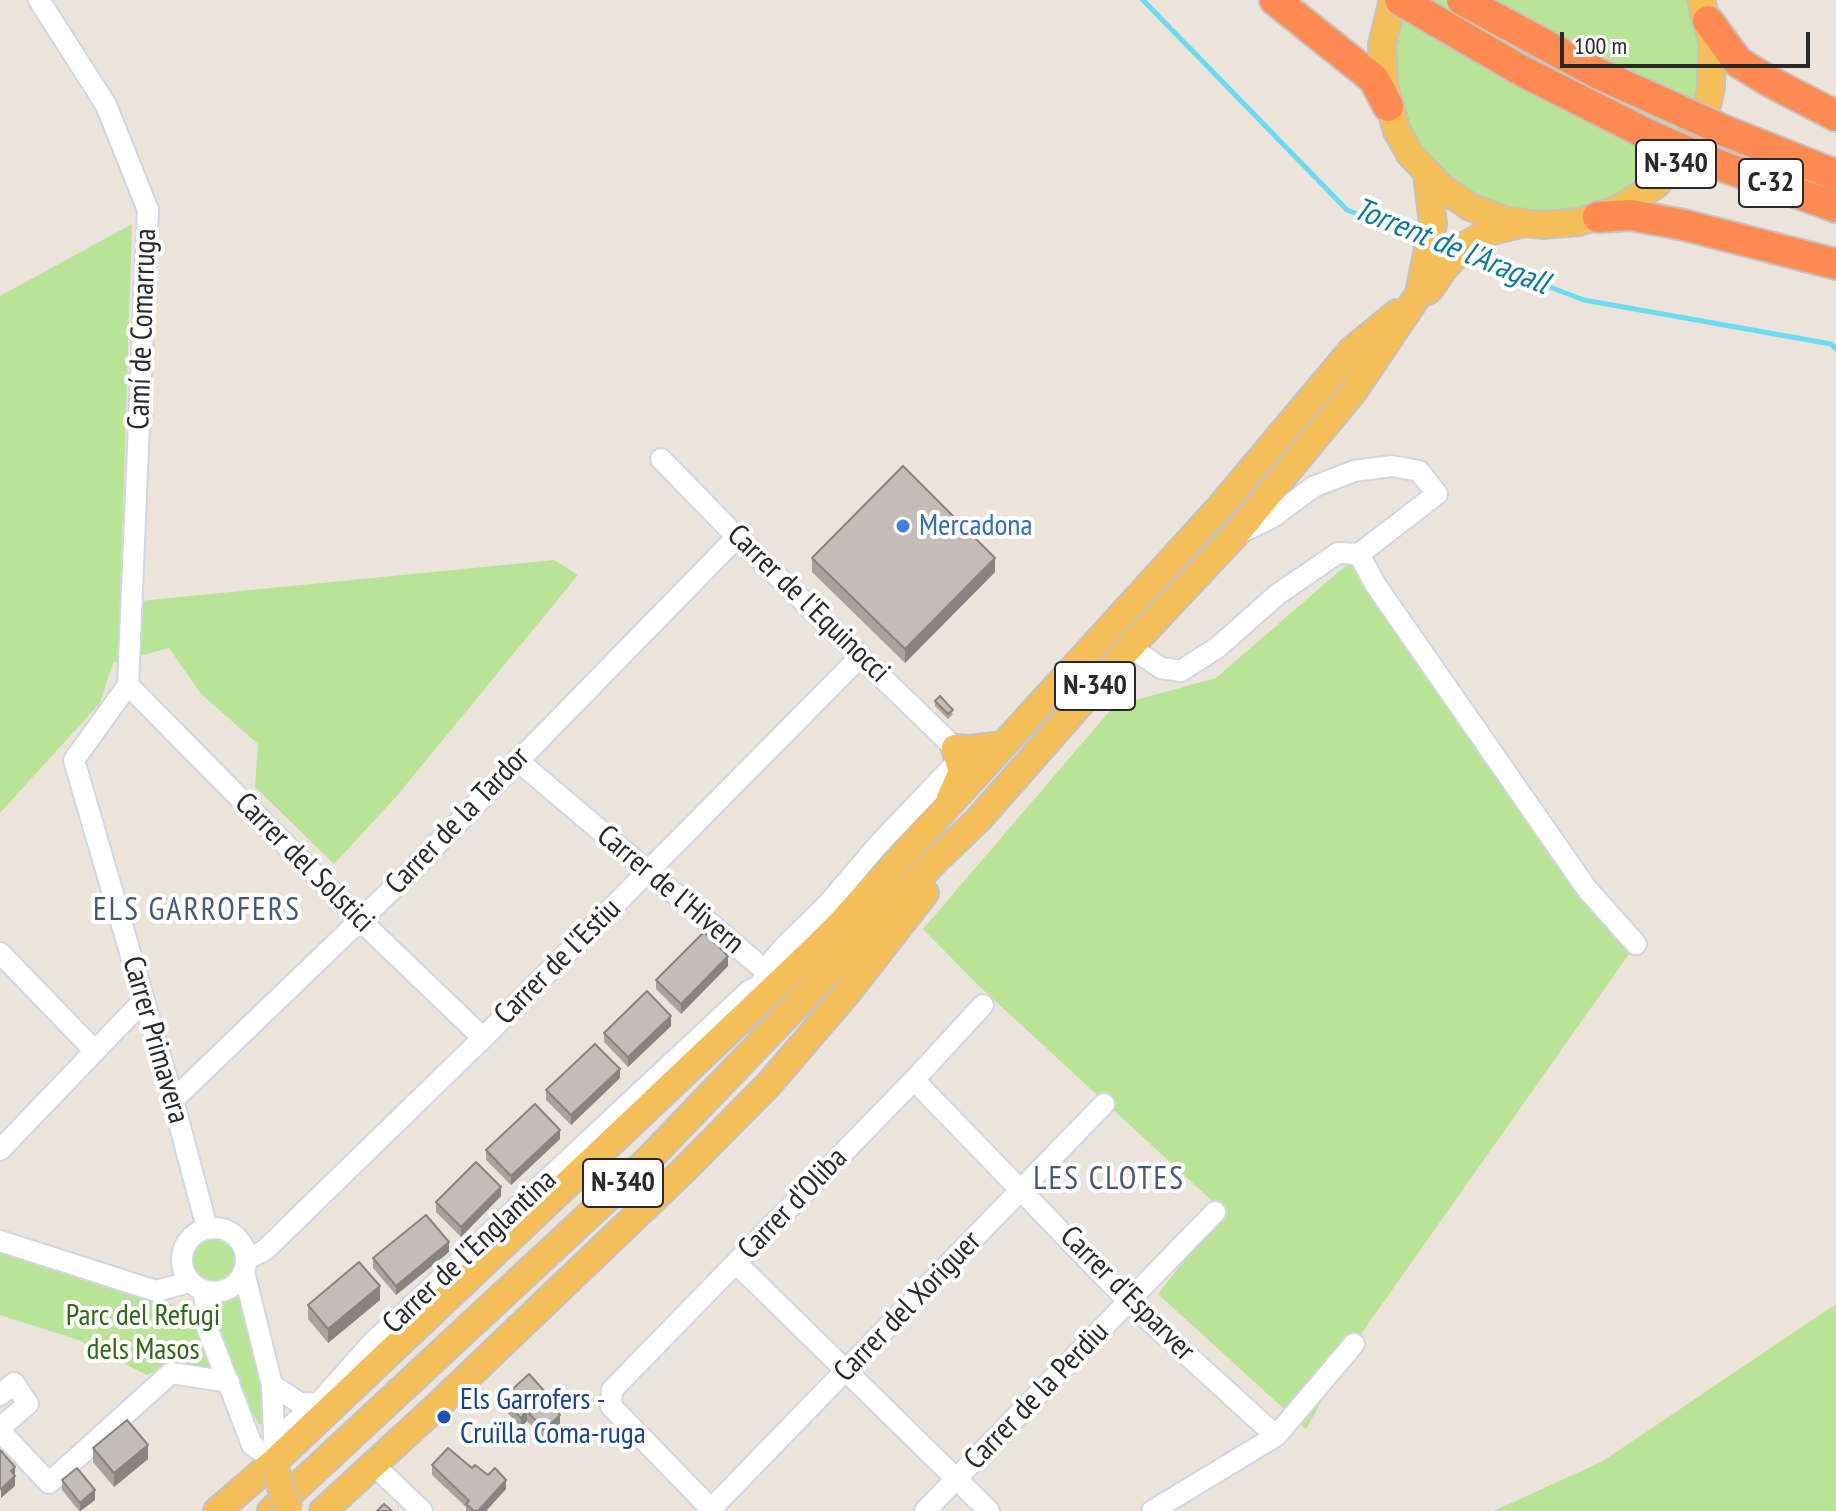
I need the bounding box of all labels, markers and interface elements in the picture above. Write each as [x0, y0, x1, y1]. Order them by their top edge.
scale bar [1564, 16, 1814, 66]
text: 100 m [1574, 30, 1627, 61]
road number: N-340 [1636, 140, 1716, 188]
road number: C-32 [1739, 159, 1803, 207]
water label: Torrent de l'Aragall [1348, 190, 1554, 304]
street label: Camí de Comarruga [121, 228, 165, 430]
place label: Mercadona [919, 508, 1033, 544]
street label: Carrer de l'Equinocci [719, 517, 897, 691]
marker: Mercadona [894, 517, 912, 535]
road number: N-340 [1055, 662, 1135, 710]
street label: Carrer de la Tardor [379, 740, 537, 902]
street label: Carrer del Solstici [227, 786, 381, 940]
street label: Carrer de l'Hivern [589, 818, 751, 962]
street label: Carrer de l'Estiu [487, 891, 629, 1033]
district label: ELS GARROFERS [93, 892, 301, 930]
street label: Carrer Primavera [114, 952, 196, 1128]
street label: Carrer d'Oliba [731, 1141, 855, 1267]
road number: N-340 [583, 1159, 663, 1207]
district label: LES CLOTES [1033, 1161, 1185, 1199]
street label: Carrer de l'Englantina [376, 1162, 564, 1342]
street label: Carrer d'Esparver [1052, 1219, 1202, 1369]
street label: Carrer del Xoriguer [827, 1224, 989, 1390]
park label: Parc del Refugi dels Masos [66, 1298, 220, 1368]
street label: Carrer de la Perdiu [957, 1315, 1117, 1477]
place label: Els Garrofers - Cruïlla Coma-ruga [460, 1382, 646, 1452]
marker: Els Garrofers - Cruïlla Coma-ruga [435, 1408, 453, 1426]

